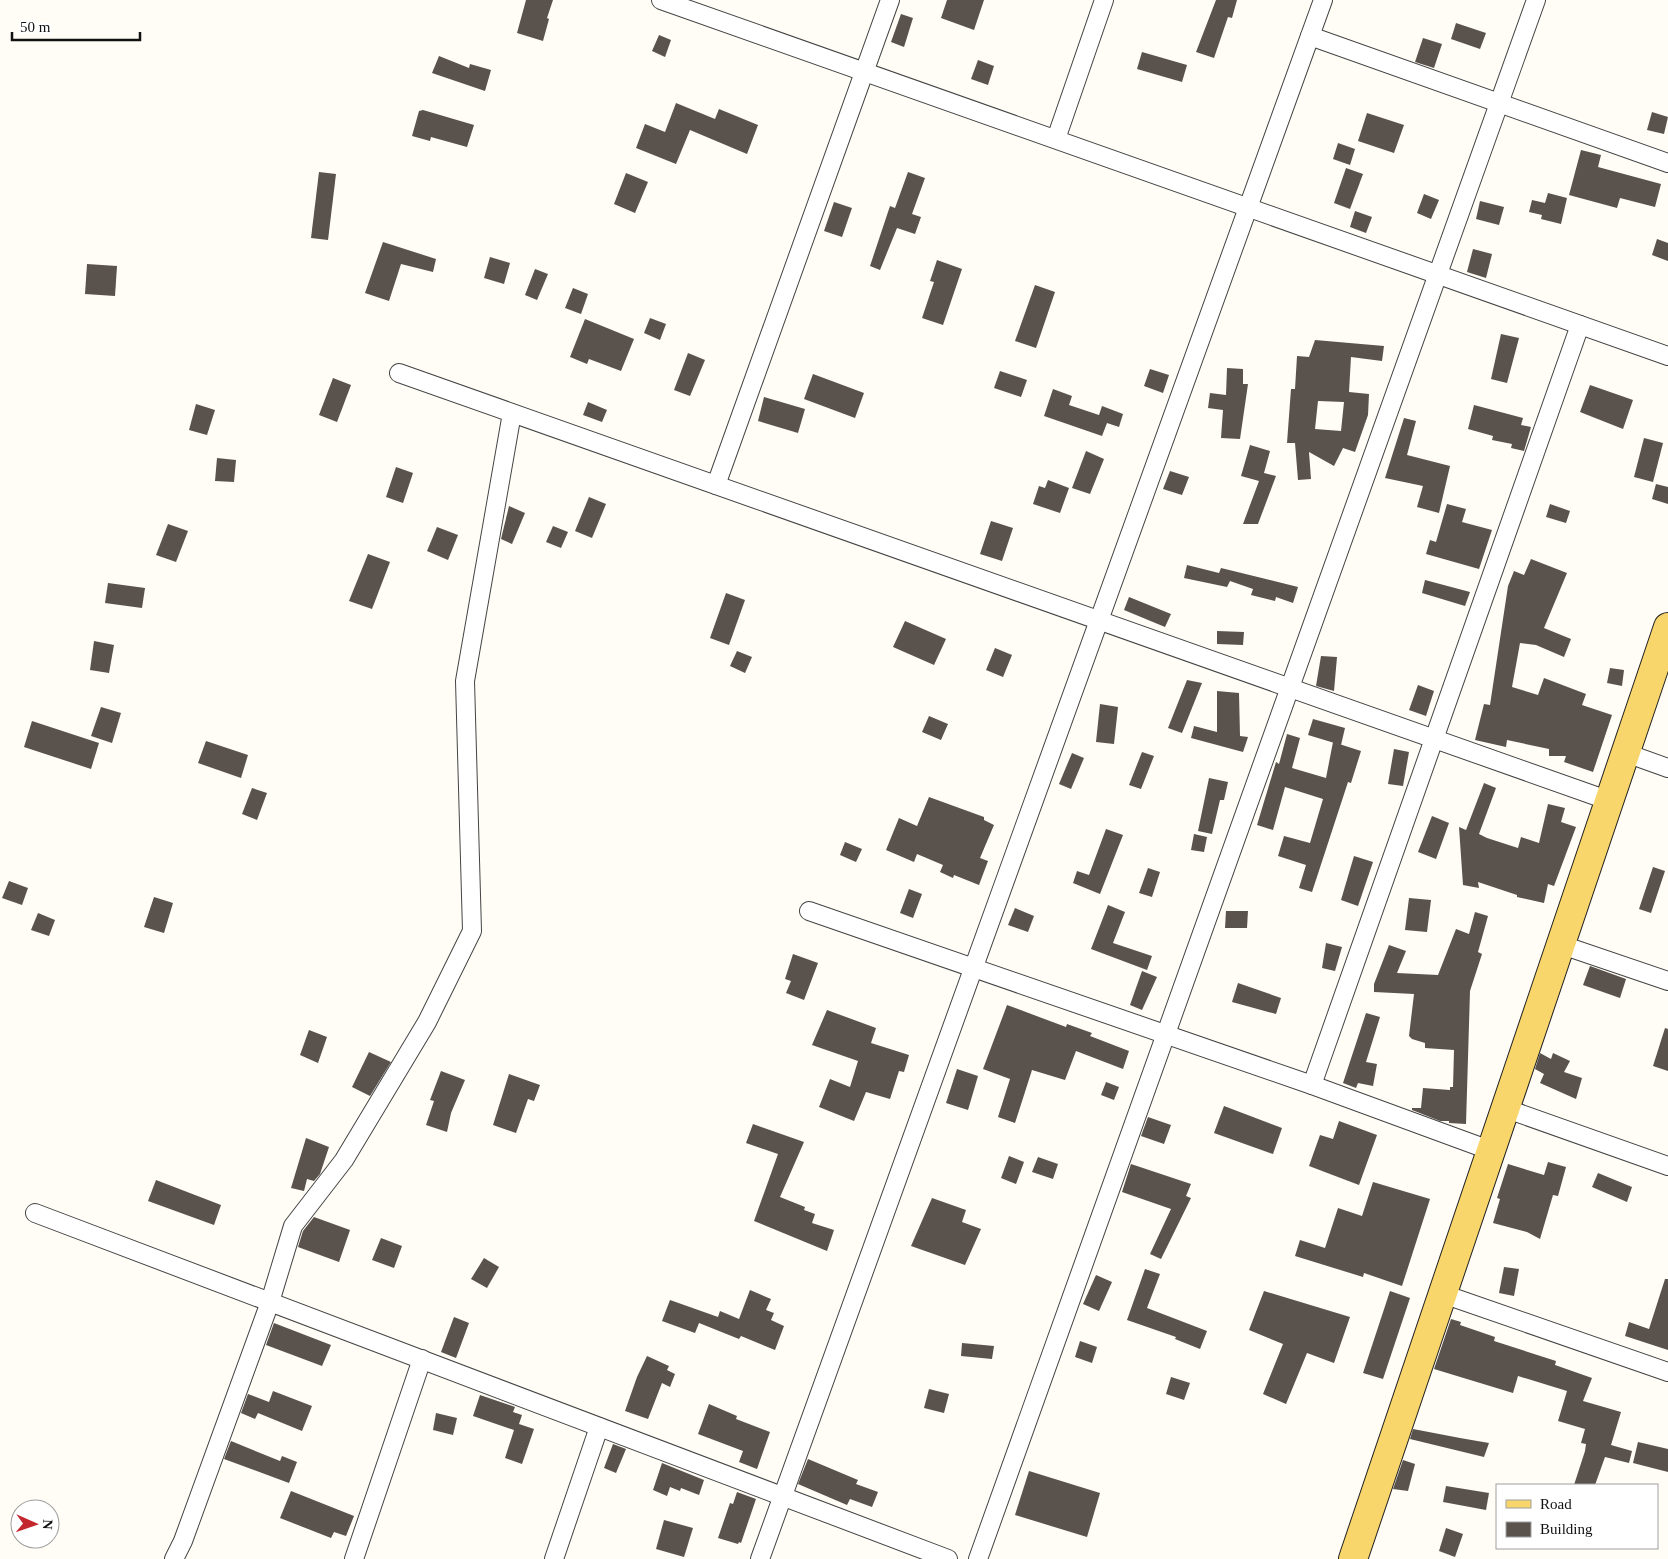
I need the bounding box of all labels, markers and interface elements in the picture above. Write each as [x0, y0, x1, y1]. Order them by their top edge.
scale bar [12, 10, 140, 42]
text: 50 m [20, 19, 51, 35]
legend [1496, 1484, 1658, 1549]
text: Road [1540, 1496, 1572, 1512]
north arrow [10, 1499, 60, 1549]
text: N [40, 1519, 55, 1530]
text: Building [1540, 1521, 1593, 1537]

